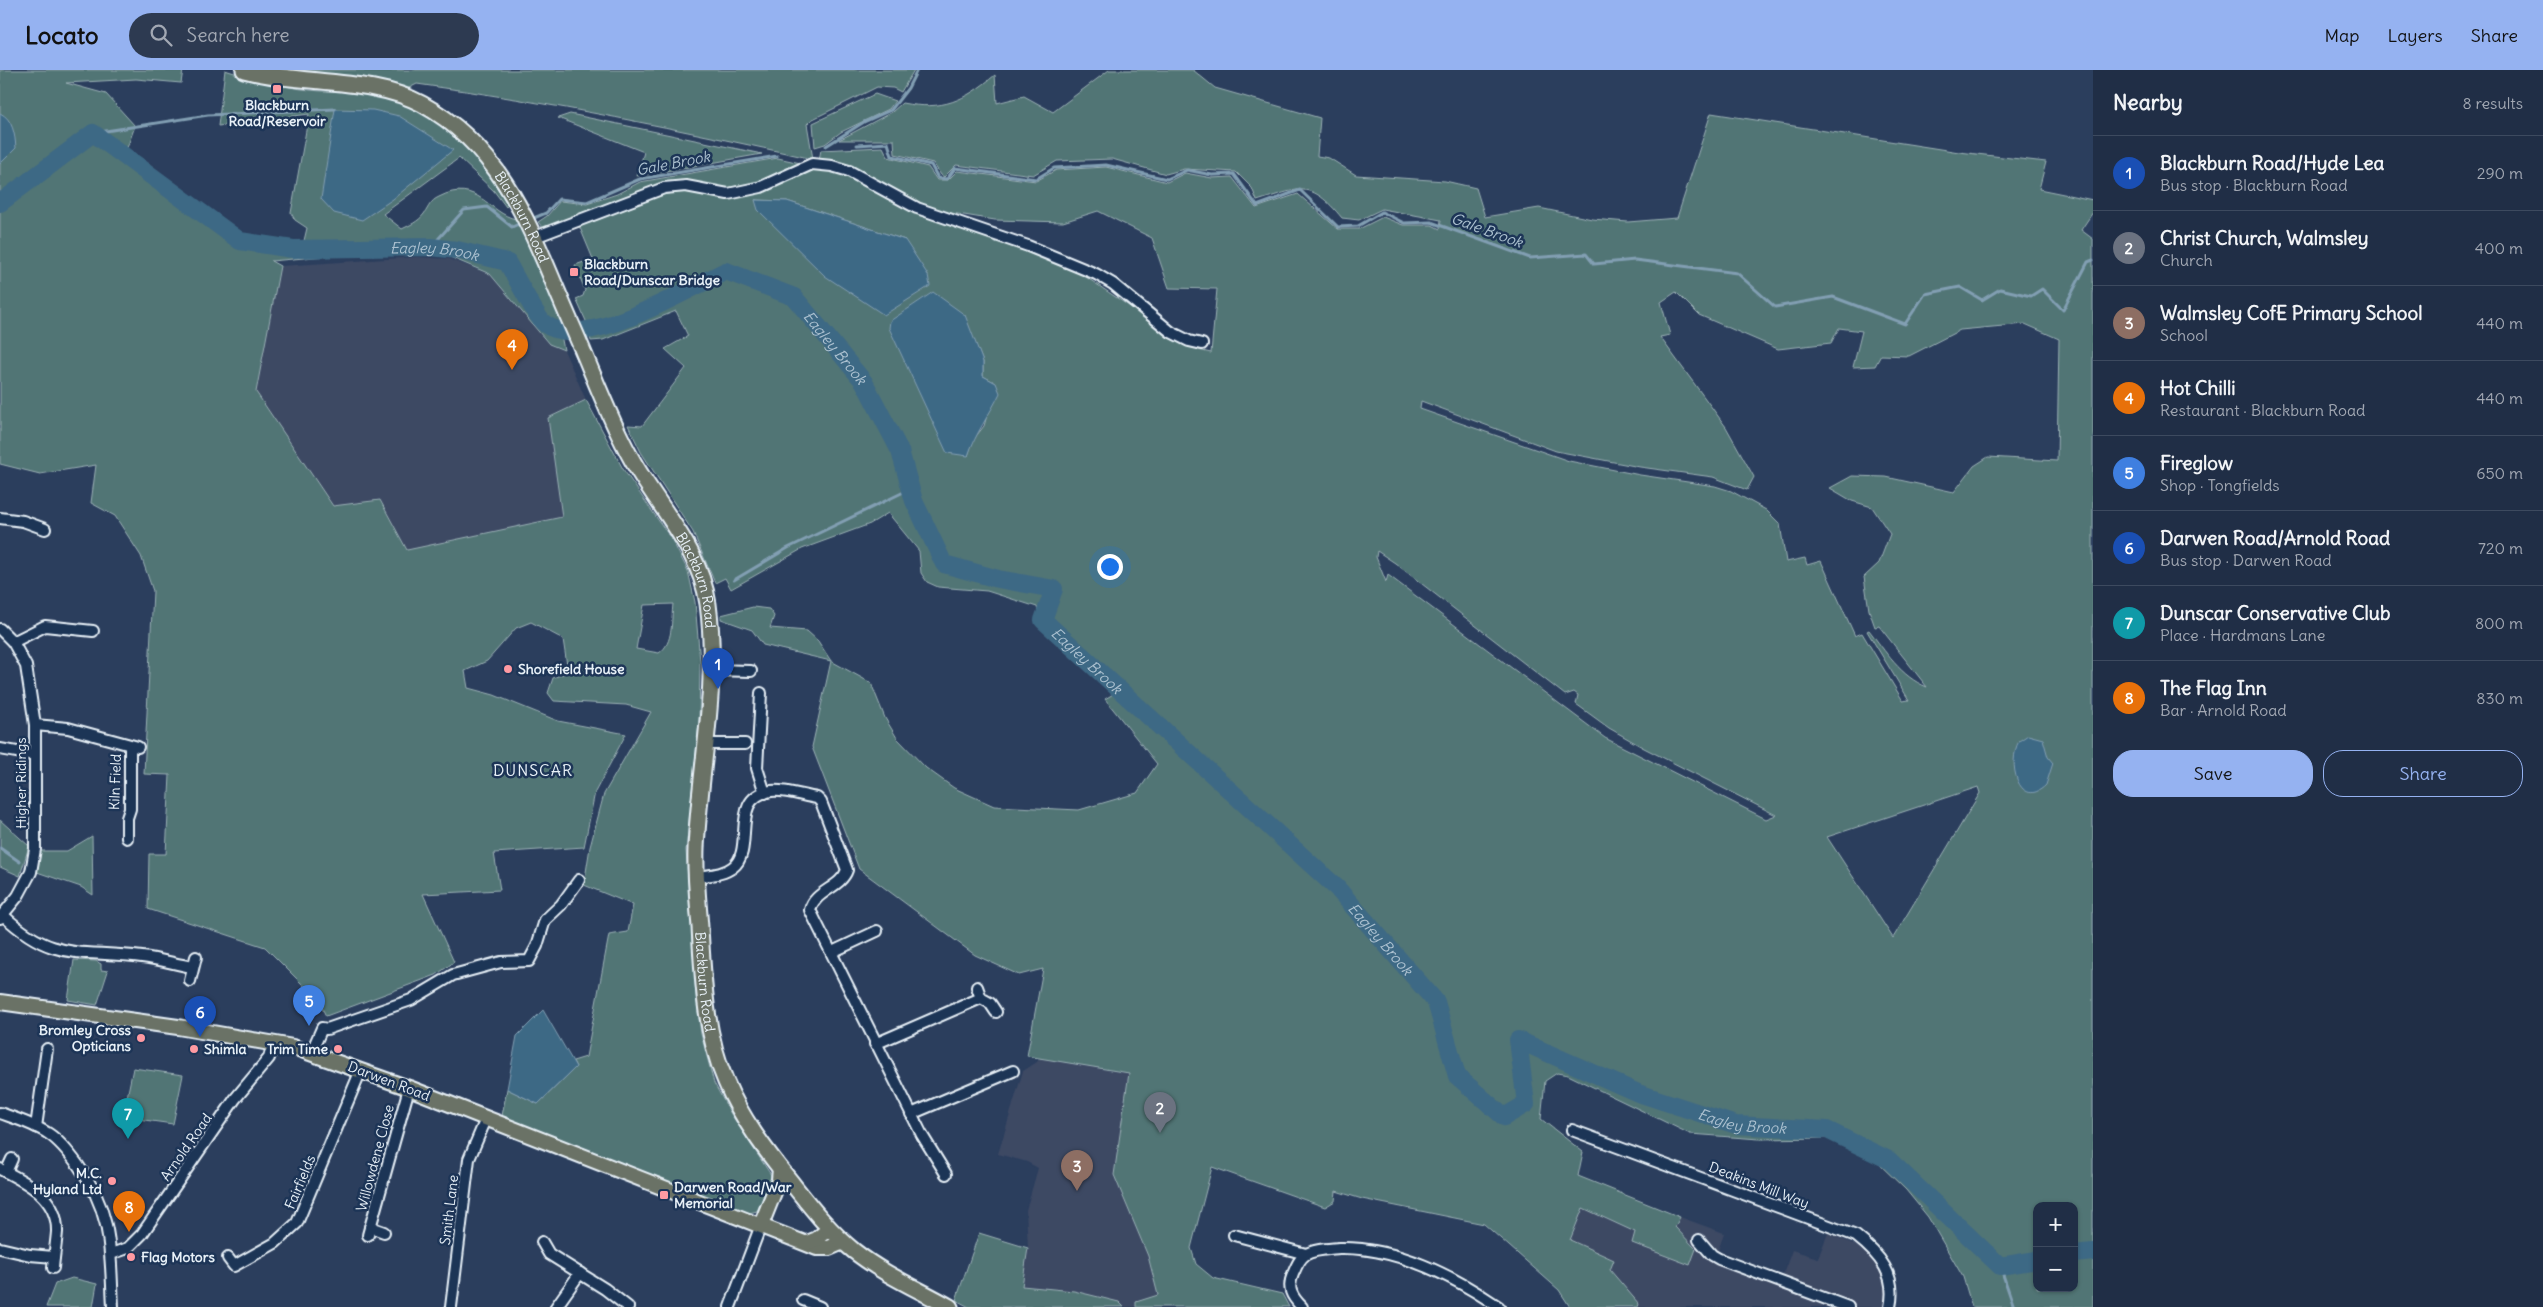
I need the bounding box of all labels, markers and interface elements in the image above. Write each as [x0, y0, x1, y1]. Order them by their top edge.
search box [129, 13, 479, 58]
text: Locato [25, 20, 99, 50]
icon: search [147, 21, 175, 49]
text: Search here [187, 23, 290, 47]
text: Map [2324, 24, 2359, 47]
text: Layers [2387, 24, 2443, 47]
text: Share [2471, 24, 2518, 47]
marker: Blackburn Road/Reservoir [271, 83, 283, 95]
text: Nearby [2113, 89, 2183, 116]
text: 8 results [2462, 93, 2523, 113]
place label: Blackburn Road/Reservoir [228, 96, 326, 130]
water label: Gale Brook [635, 146, 713, 179]
text: Blackburn Road/Hyde Lea [2160, 151, 2384, 175]
text: 1 [2126, 163, 2132, 183]
text: 290 m [2477, 163, 2523, 183]
street label: Blackburn Road [491, 168, 553, 265]
text: Bus stop · Blackburn Road [2160, 175, 2348, 195]
water label: Gale Brook [1449, 208, 1527, 252]
text: Christ Church, Walmsley [2160, 226, 2369, 250]
water label: Eagley Brook [390, 237, 482, 265]
text: 2 [2125, 238, 2133, 258]
text: 400 m [2475, 238, 2523, 258]
text: Church [2160, 250, 2213, 270]
place label: Blackburn Road/Dunscar Bridge [584, 255, 721, 289]
marker: Blackburn Road/Dunscar Bridge [568, 266, 580, 278]
text: Walmsley CofE Primary School [2160, 301, 2422, 325]
water label: Eagley Brook [800, 307, 872, 389]
text: 3 [2124, 313, 2134, 333]
text: 440 m [2476, 313, 2523, 333]
text: School [2160, 325, 2208, 345]
pin: 4 [496, 329, 528, 370]
text: Hot Chilli [2160, 376, 2236, 400]
text: 4 [2124, 388, 2134, 408]
text: 440 m [2476, 388, 2523, 408]
text: Restaurant · Blackburn Road [2160, 400, 2365, 420]
text: Fireglow [2160, 451, 2233, 475]
text: 5 [2124, 463, 2134, 483]
text: 650 m [2476, 463, 2523, 483]
text: Shop · Tongfields [2160, 475, 2280, 495]
text: Darwen Road/Arnold Road [2160, 526, 2390, 550]
street label: Blackburn Road [672, 529, 719, 629]
text: 6 [2124, 538, 2134, 558]
text: 720 m [2478, 538, 2523, 558]
text: Bus stop · Darwen Road [2160, 550, 2332, 570]
your location [1097, 554, 1123, 580]
text: Dunscar Conservative Club [2160, 601, 2390, 625]
text: 7 [2125, 613, 2133, 633]
text: 800 m [2475, 613, 2523, 633]
water label: Eagley Brook [1048, 623, 1128, 698]
text: Place · Hardmans Lane [2160, 625, 2325, 645]
pin: 1 [702, 648, 734, 689]
place label: Shorefield House [518, 660, 625, 678]
marker: Shorefield House [502, 663, 514, 675]
text: The Flag Inn [2160, 676, 2267, 700]
text: 8 [2124, 688, 2134, 708]
text: 830 m [2476, 688, 2523, 708]
text: Bar · Arnold Road [2160, 700, 2287, 720]
street label: Higher Ridings [12, 737, 30, 829]
button: Save [2113, 750, 2313, 797]
button: Share [2323, 750, 2523, 797]
street label: Kiln Field [105, 754, 125, 810]
district label: DUNSCAR [493, 760, 573, 780]
water label: Eagley Brook [1344, 899, 1418, 980]
street label: Blackburn Road [691, 931, 719, 1033]
pin: 5 [293, 985, 325, 1026]
pin: 6 [184, 996, 216, 1037]
place label: Bromley Cross Opticians [39, 1021, 132, 1055]
marker: Bromley Cross Opticians [135, 1032, 147, 1044]
place label: Shimla [204, 1040, 246, 1058]
place label: Trim Time [267, 1040, 328, 1058]
marker: Shimla [188, 1043, 200, 1055]
marker: Trim Time [332, 1043, 344, 1055]
street label: Darwen Road [345, 1057, 433, 1105]
pin: 2 [1144, 1092, 1176, 1133]
pin: 7 [112, 1098, 144, 1139]
street label: Willowdene Close [352, 1103, 398, 1213]
water label: Eagley Brook [1696, 1104, 1788, 1137]
street label: Arnold Road [156, 1110, 216, 1184]
pin: 3 [1061, 1150, 1093, 1191]
street label: Fairfields [281, 1152, 319, 1212]
street label: Deakins Mill Way [1706, 1158, 1812, 1212]
place label: M.C. Hyland Ltd [33, 1164, 103, 1198]
street label: Smith Lane [436, 1174, 462, 1246]
marker: M.C. Hyland Ltd [106, 1175, 118, 1187]
place label: Darwen Road/War Memorial [674, 1178, 792, 1212]
marker: Darwen Road/War Memorial [658, 1189, 670, 1201]
pin: 8 [113, 1191, 145, 1232]
map controls [2033, 1202, 2078, 1292]
button: + [2033, 1202, 2078, 1247]
button: − [2033, 1247, 2078, 1292]
place label: Flag Motors [141, 1248, 215, 1266]
marker: Flag Motors [125, 1251, 137, 1263]

